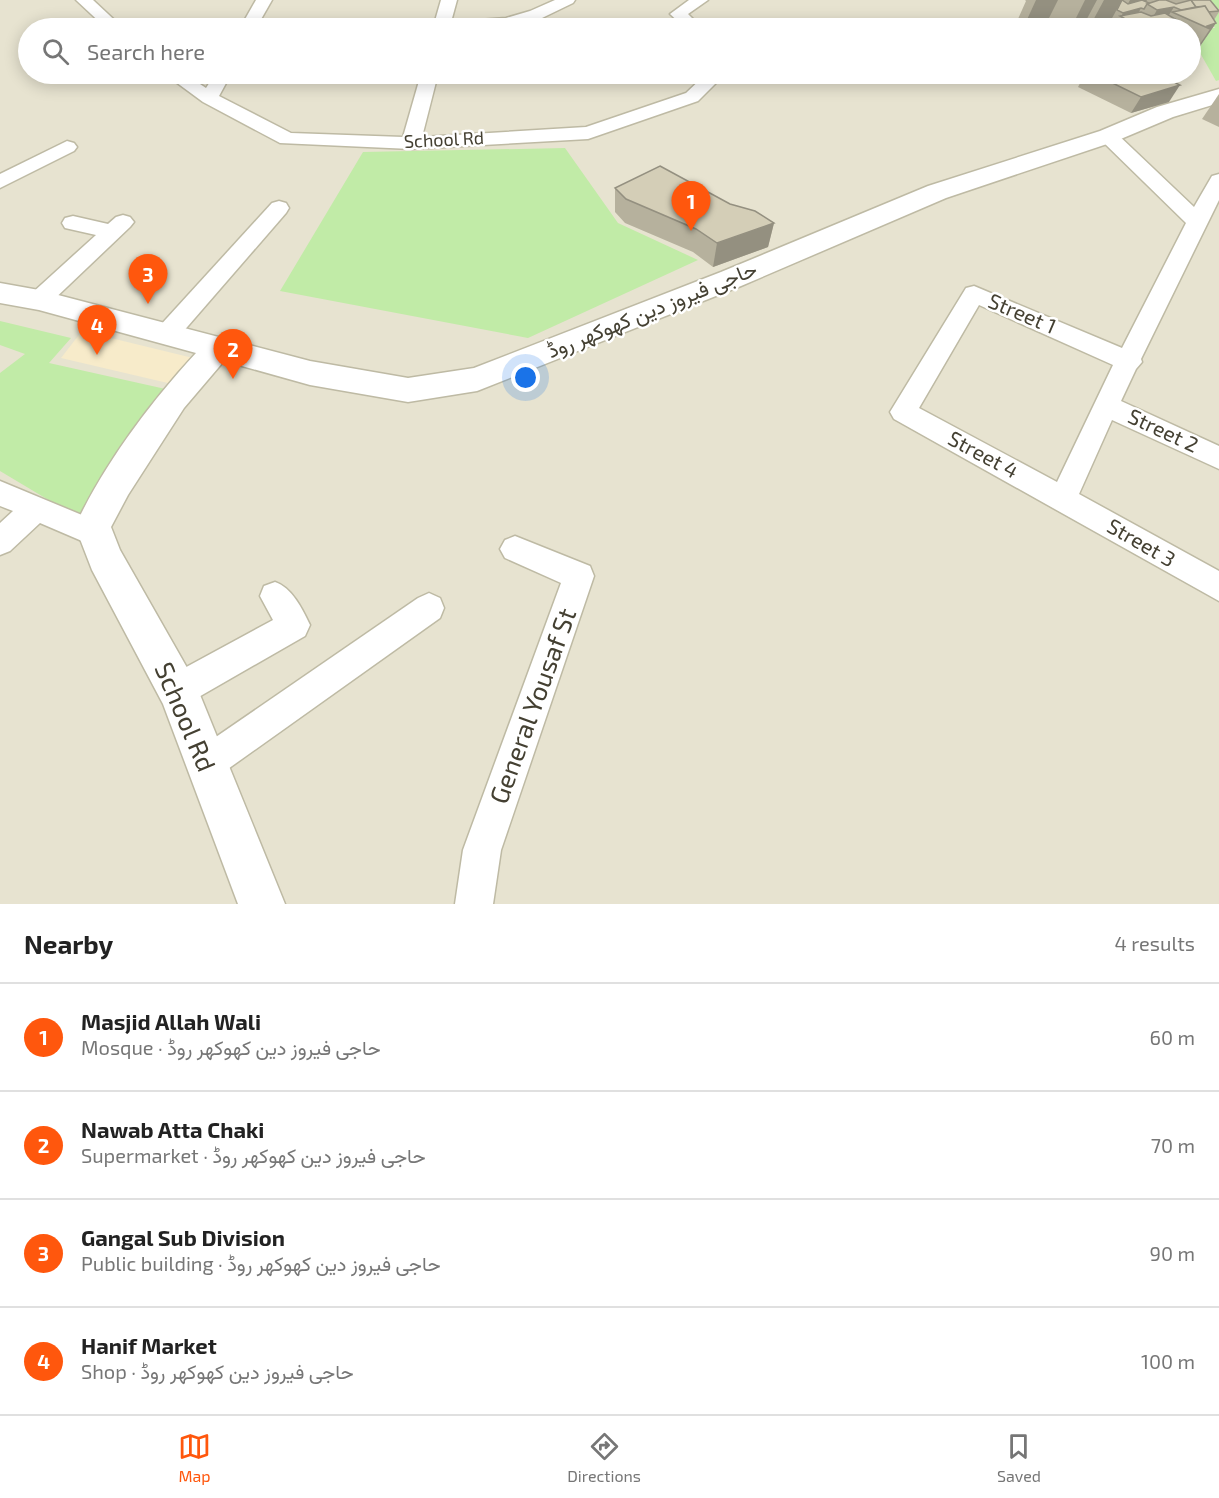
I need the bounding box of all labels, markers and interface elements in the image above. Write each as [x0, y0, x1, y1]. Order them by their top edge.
search box [18, 18, 1201, 84]
icon: search [39, 35, 72, 68]
text: Search here [87, 38, 205, 64]
street label: School Rd [403, 126, 485, 152]
pin: 1 [672, 182, 710, 231]
pin: 3 [128, 254, 168, 304]
street label: حاجی فیروز دین کھوکھر روڈ [543, 255, 761, 364]
street label: Street 1 [985, 287, 1060, 338]
pin: 4 [78, 306, 116, 355]
pin: 2 [214, 330, 252, 379]
your location [511, 363, 540, 392]
street label: Street 2 [1124, 402, 1203, 457]
street label: Street 4 [944, 425, 1023, 483]
street label: Street 3 [1103, 512, 1180, 571]
street label: General Yousaf St [482, 603, 581, 808]
street label: School Rd [149, 657, 223, 776]
text: Nearby [24, 928, 113, 959]
text: 4 results [1115, 931, 1195, 955]
text: Masjid Allah Wali [81, 1008, 261, 1034]
text: 1 [39, 1025, 48, 1049]
text: 60 m [1150, 1025, 1195, 1049]
text: Mosque · حاجی فیروز دین کھوکھر روڈ [81, 1035, 381, 1059]
text: Nawab Atta Chaki [81, 1116, 264, 1142]
text: 2 [38, 1133, 49, 1157]
text: 70 m [1151, 1133, 1195, 1157]
text: Supermarket · حاجی فیروز دین کھوکھر روڈ [81, 1143, 426, 1167]
text: Gangal Sub Division [81, 1224, 285, 1250]
text: 3 [38, 1241, 49, 1265]
text: 90 m [1150, 1241, 1195, 1265]
text: Public building · حاجی فیروز دین کھوکھر روڈ [81, 1251, 441, 1275]
text: Hanif Market [81, 1332, 217, 1358]
text: 4 [37, 1349, 50, 1373]
text: 100 m [1141, 1349, 1195, 1373]
text: Shop · حاجی فیروز دین کھوکھر روڈ [81, 1359, 354, 1383]
tab: Map [178, 1430, 211, 1485]
tab: Directions [567, 1430, 641, 1485]
tab: Saved [997, 1430, 1041, 1485]

